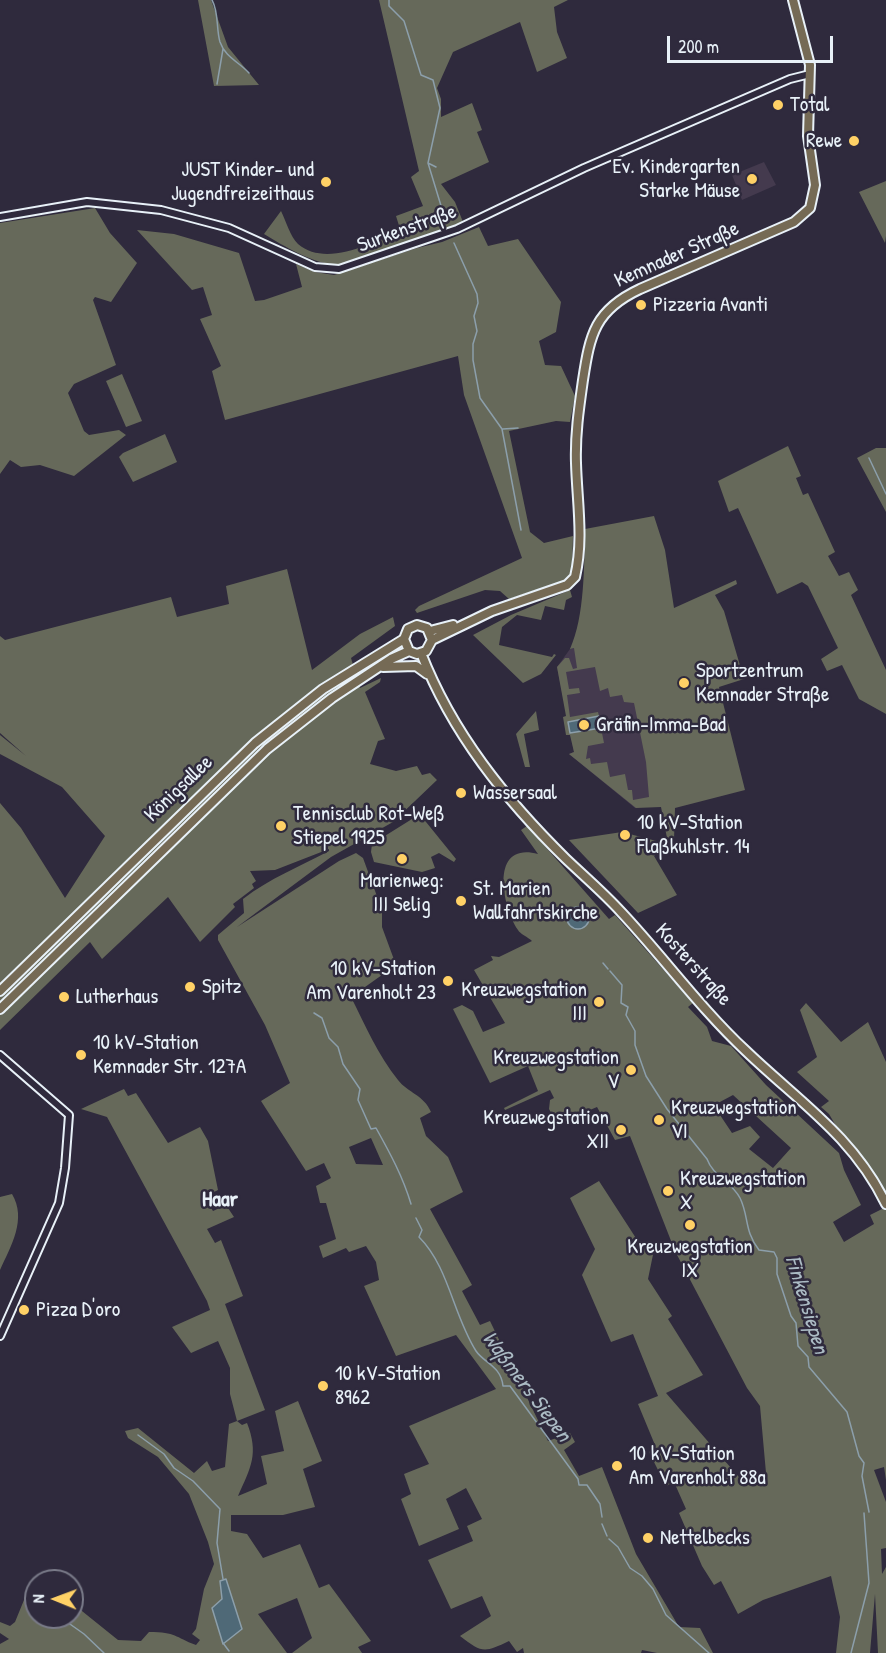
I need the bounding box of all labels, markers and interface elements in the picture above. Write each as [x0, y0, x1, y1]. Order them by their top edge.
scale bar [670, 24, 836, 62]
text: 200 m [678, 34, 719, 59]
place label: Total [790, 92, 829, 118]
marker: Total [771, 98, 785, 112]
place label: Rewe [806, 128, 842, 154]
marker: Rewe [847, 134, 861, 148]
place label: Ev. Kindergarten Starke Mäuse [612, 154, 740, 204]
place label: JUST Kinder- und Jugendfreizeithaus [171, 157, 314, 207]
marker: Ev. Kindergarten Starke Mäuse [745, 172, 759, 186]
marker: JUST Kinder- und Jugendfreizeithaus [319, 175, 333, 189]
street label: Surkenstraße [354, 199, 460, 259]
street label: Kemnader Straße [611, 216, 743, 294]
place label: Pizzeria Avanti [653, 292, 768, 318]
marker: Pizzeria Avanti [634, 298, 648, 312]
place label: Sportzentrum Kemnader Straße [696, 658, 829, 708]
marker: Sportzentrum Kemnader Straße [677, 676, 691, 690]
place label: Gräfin-Imma-Bad [596, 712, 726, 738]
marker: Gräfin-Imma-Bad [577, 718, 591, 732]
street label: Königsallee [140, 750, 218, 828]
place label: Wassersaal [473, 780, 557, 806]
marker: Wassersaal [454, 786, 468, 800]
place label: Tennisclub Rot-Weß Stiepel 1925 [293, 801, 445, 851]
place label: 10 kV-Station Flaßkuhlstr. 14 [637, 810, 750, 860]
marker: Tennisclub Rot-Weß Stiepel 1925 [274, 819, 288, 833]
marker: 10 kV-Station Flaßkuhlstr. 14 [618, 828, 632, 842]
marker: Marienweg: III Selig [395, 852, 409, 866]
place label: Marienweg: III Selig [360, 868, 444, 918]
place label: St. Marien Wallfahrtskirche [473, 876, 598, 926]
marker: St. Marien Wallfahrtskirche [454, 894, 468, 908]
street label: Kosterstraße [649, 919, 737, 1011]
place label: 10 kV-Station Am Varenholt 23 [307, 956, 436, 1006]
place label: Spitz [202, 974, 242, 1000]
marker: 10 kV-Station Am Varenholt 23 [441, 974, 455, 988]
place label: Kreuzwegstation III [461, 977, 587, 1027]
marker: Spitz [183, 980, 197, 994]
place label: Lutherhaus [76, 984, 158, 1010]
marker: Lutherhaus [57, 990, 71, 1004]
marker: Kreuzwegstation III [592, 995, 606, 1009]
place label: 10 kV-Station Kemnader Str. 127A [93, 1030, 246, 1080]
place label: Kreuzwegstation V [493, 1045, 619, 1095]
marker: 10 kV-Station Kemnader Str. 127A [74, 1048, 88, 1062]
marker: Kreuzwegstation V [624, 1063, 638, 1077]
place label: Kreuzwegstation VI [671, 1095, 797, 1145]
place label: Kreuzwegstation XII [483, 1105, 609, 1155]
marker: Kreuzwegstation VI [652, 1113, 666, 1127]
marker: Kreuzwegstation XII [614, 1123, 628, 1137]
place label: Kreuzwegstation X [680, 1166, 806, 1216]
marker: Kreuzwegstation X [661, 1184, 675, 1198]
district label: Haar [202, 1187, 238, 1213]
marker: Kreuzwegstation IX [683, 1218, 697, 1232]
place label: Kreuzwegstation IX [627, 1234, 753, 1284]
water label: Finkensiepen [779, 1253, 833, 1357]
place label: Pizza D'oro [36, 1297, 120, 1323]
marker: Pizza D'oro [17, 1303, 31, 1317]
water label: Waßmers Siepen [476, 1327, 576, 1447]
place label: 10 kV-Station 8962 [335, 1361, 441, 1411]
marker: 10 kV-Station 8962 [316, 1379, 330, 1393]
place label: 10 kV-Station Am Varenholt 88a [629, 1441, 766, 1491]
marker: 10 kV-Station Am Varenholt 88a [610, 1459, 624, 1473]
place label: Nettelbecks [660, 1525, 750, 1551]
marker: Nettelbecks [641, 1531, 655, 1545]
north arrow [24, 1569, 84, 1629]
text: N [27, 1594, 49, 1603]

